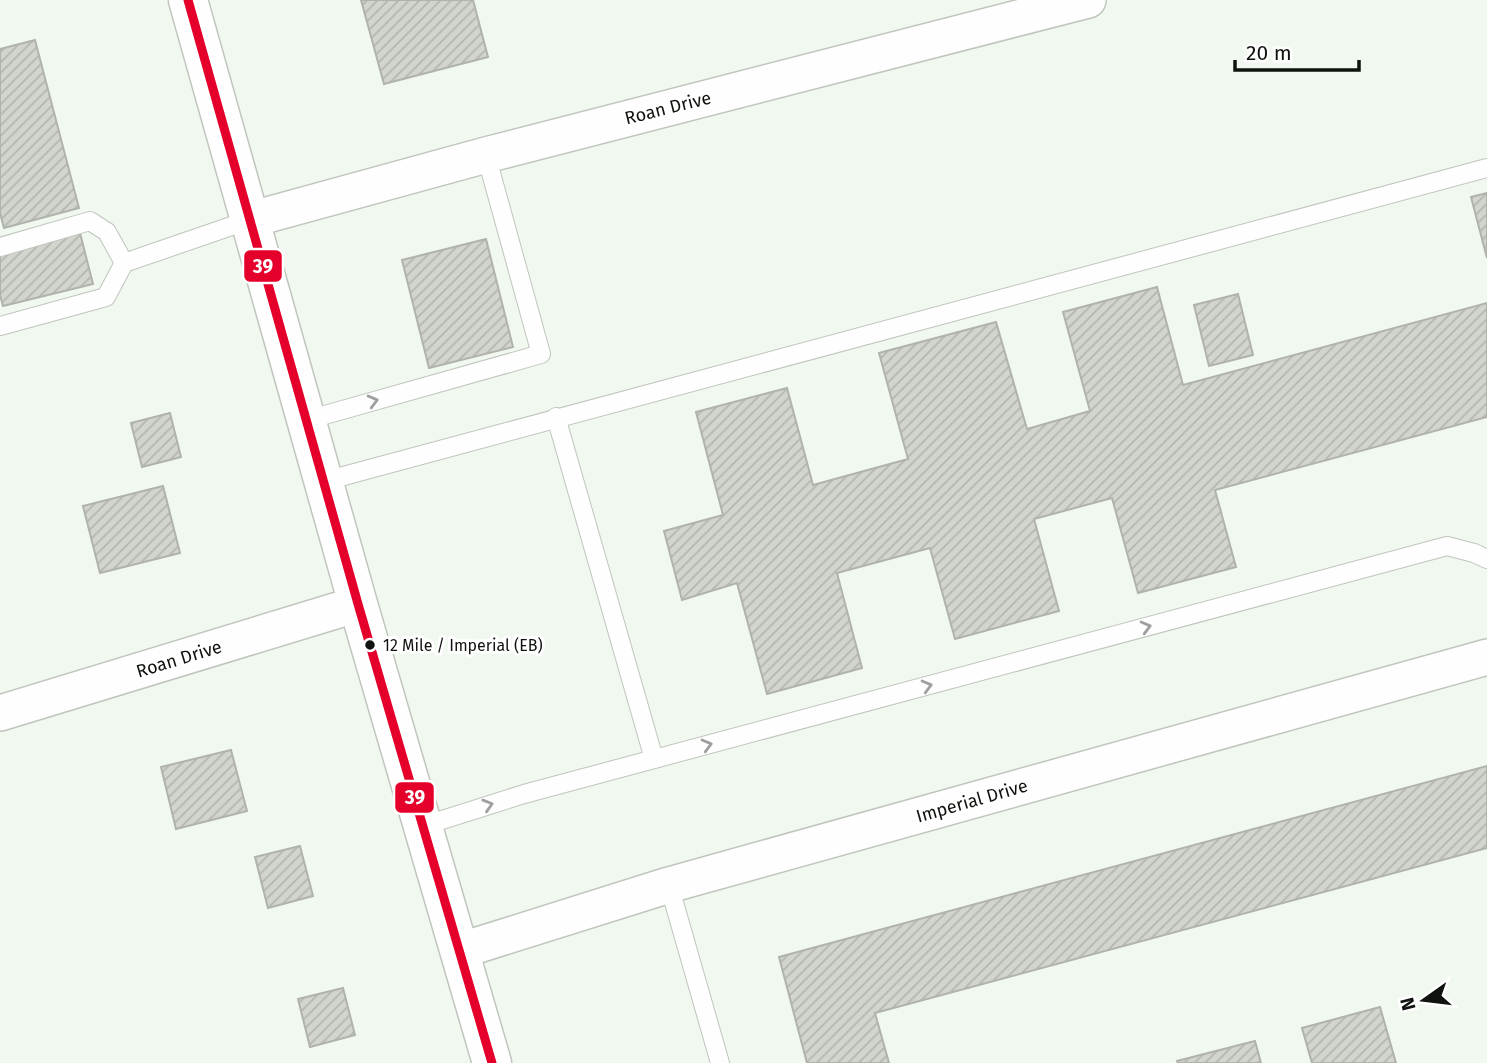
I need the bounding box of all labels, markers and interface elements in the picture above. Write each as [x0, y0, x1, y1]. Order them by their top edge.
scale bar [1235, 28, 1359, 72]
text: 20 m [1246, 40, 1292, 66]
street label: Roan Drive [623, 87, 713, 129]
line badge: 39 [243, 249, 283, 283]
text: 39 [252, 255, 274, 278]
one-way arrow [367, 395, 379, 410]
one-way arrow [1140, 620, 1152, 635]
street label: Roan Drive [134, 636, 224, 682]
place label: 12 Mile / Imperial (EB) [383, 636, 543, 655]
marker: 12 Mile / Imperial (EB) [363, 638, 377, 652]
one-way arrow [921, 679, 933, 694]
one-way arrow [701, 739, 713, 753]
street label: Imperial Drive [914, 775, 1030, 827]
line badge: 39 [394, 781, 435, 814]
text: 39 [404, 786, 426, 809]
one-way arrow [482, 799, 494, 814]
north arrow [1389, 965, 1459, 1035]
text: N [1395, 995, 1421, 1013]

